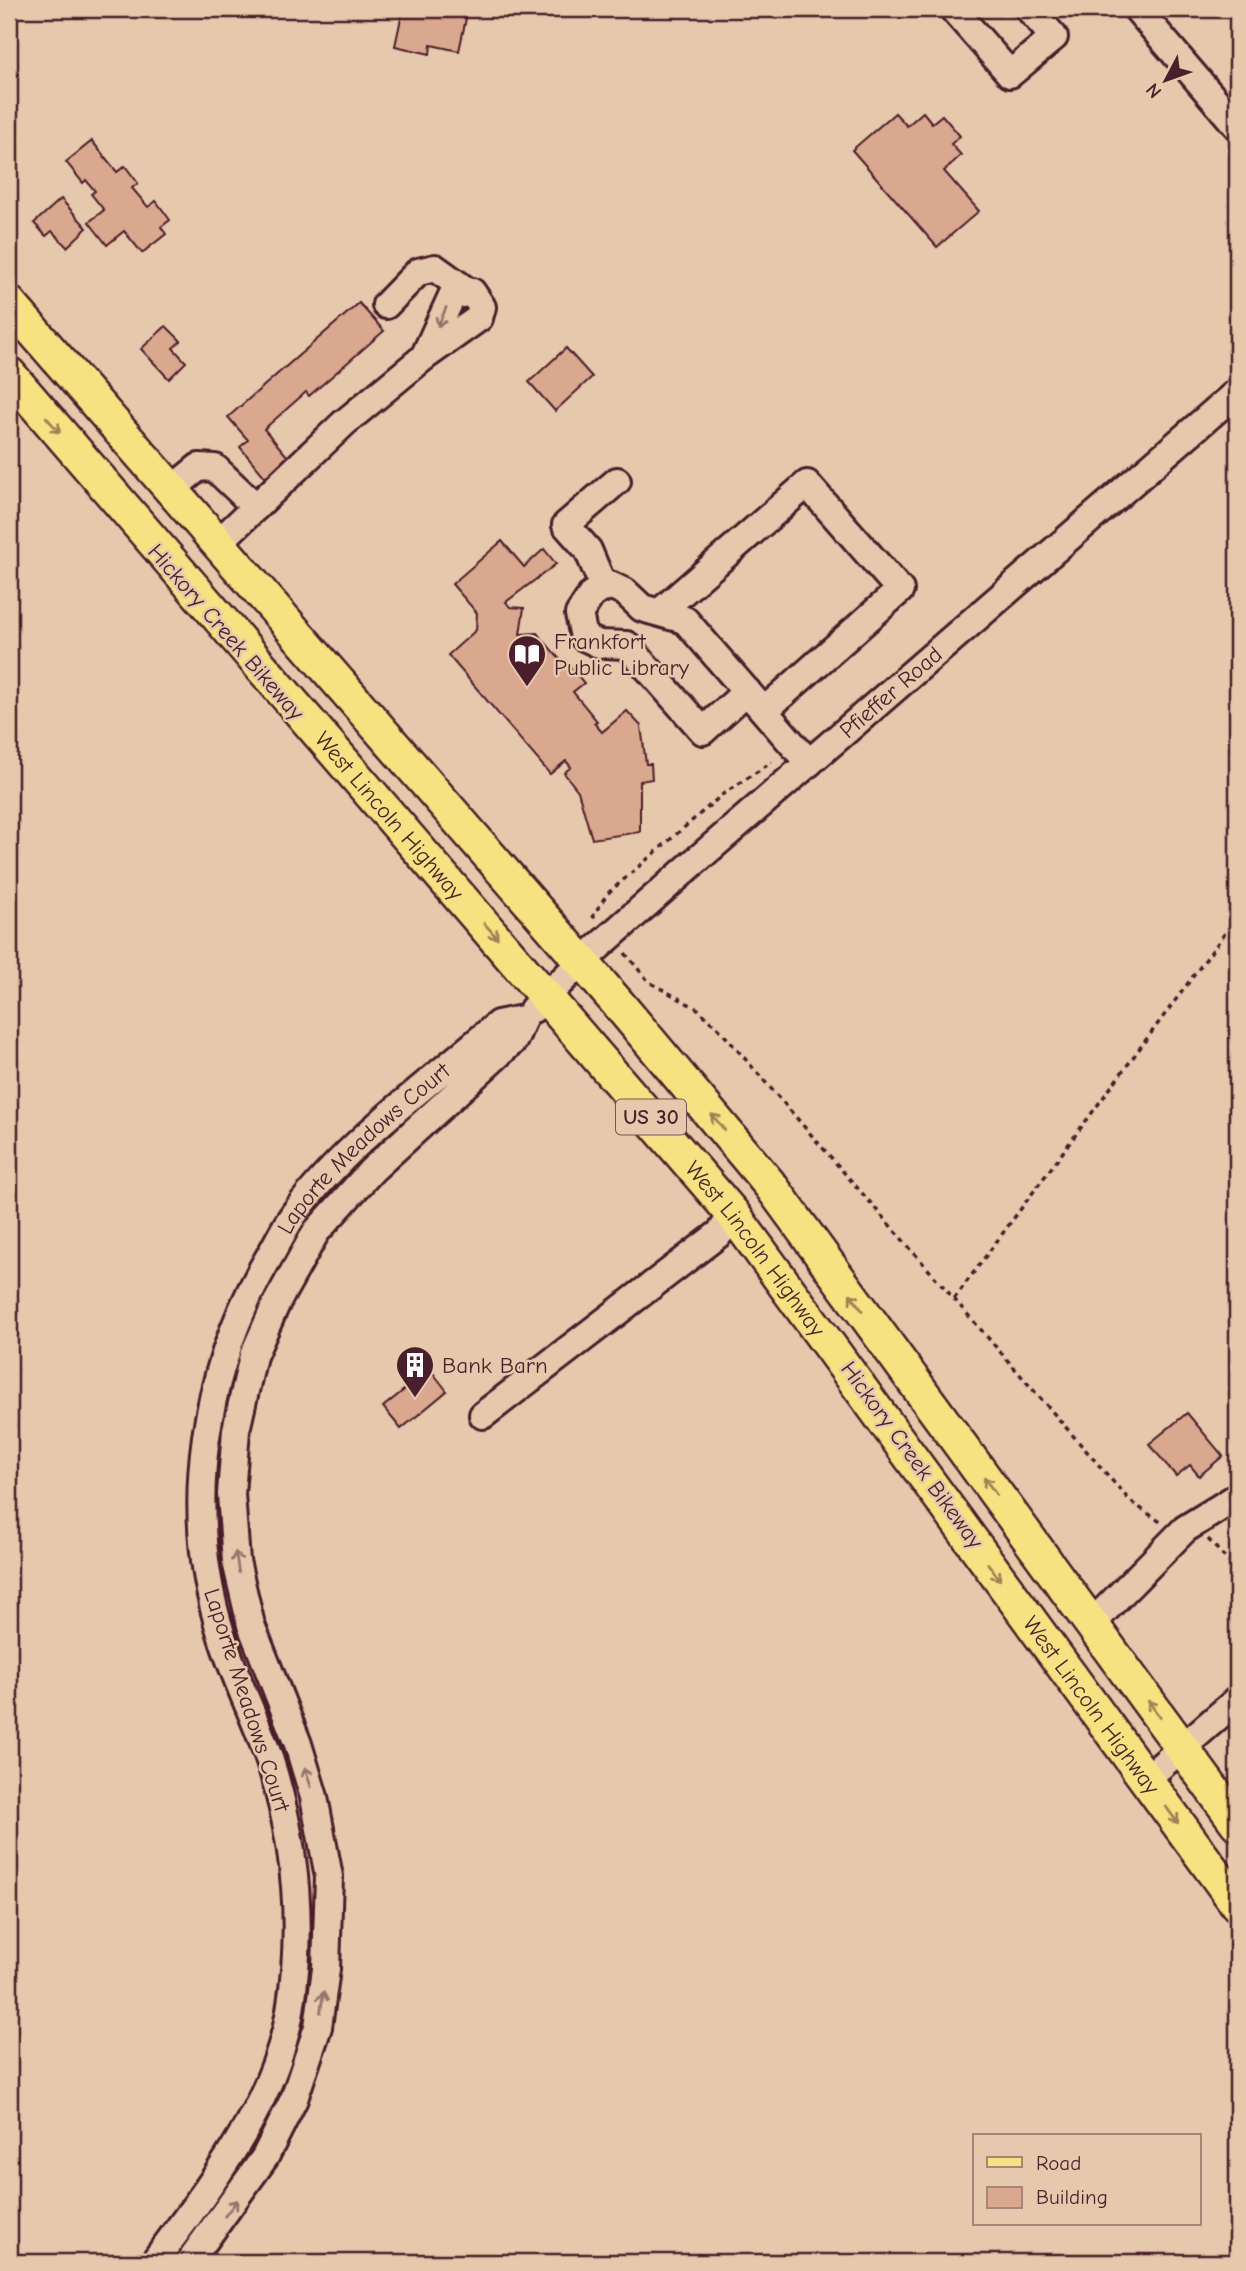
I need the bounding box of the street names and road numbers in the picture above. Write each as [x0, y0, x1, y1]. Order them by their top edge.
street label: Hickory Creek Bikeway [142, 538, 310, 726]
street label: Pfieffer Road [834, 640, 947, 744]
street label: West Lincoln Highway [310, 726, 470, 906]
street label: Laporte Meadows Court [271, 1056, 456, 1238]
road number: US 30 [616, 1100, 686, 1134]
street label: West Lincoln Highway [680, 1155, 832, 1342]
street label: Hickory Creek Bikeway [835, 1356, 989, 1554]
street label: Laporte Meadows Court [198, 1585, 296, 1816]
street label: West Lincoln Highway [1018, 1611, 1166, 1800]

